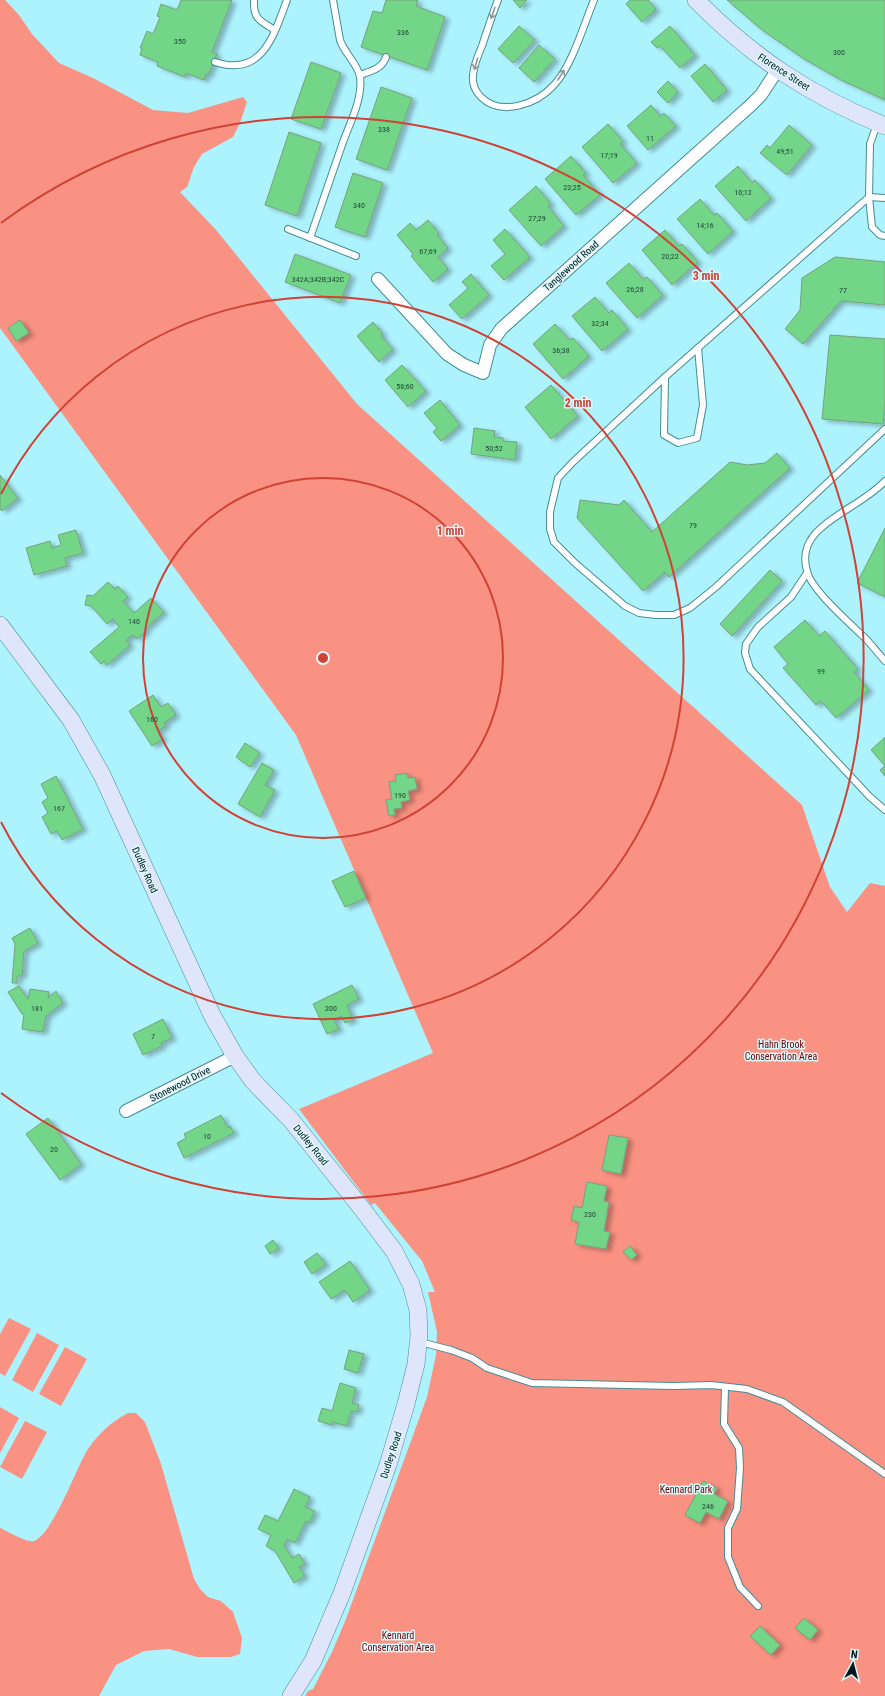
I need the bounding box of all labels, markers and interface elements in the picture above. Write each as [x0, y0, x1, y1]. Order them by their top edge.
one-way arrow [489, 7, 496, 20]
house number: 336 [397, 28, 409, 37]
house number: 350 [174, 37, 186, 46]
house number: 300 [833, 48, 845, 57]
street label: Florence Street [756, 51, 812, 93]
one-way arrow [472, 57, 479, 70]
one-way arrow [557, 69, 565, 81]
house number: 338 [378, 125, 390, 134]
house number: 11 [646, 134, 654, 143]
house number: 49;51 [776, 147, 794, 156]
house number: 17;19 [600, 151, 618, 160]
house number: 23;25 [563, 183, 581, 192]
house number: 10;12 [734, 188, 752, 197]
house number: 340 [353, 201, 365, 210]
house number: 27;29 [528, 214, 546, 223]
house number: 14;16 [696, 221, 714, 230]
street label: Tanglewood Road [541, 238, 601, 294]
house number: 67;69 [419, 247, 437, 256]
house number: 20;22 [661, 252, 679, 261]
text: 3 min [693, 269, 719, 283]
house number: 342A;342B;342C [292, 275, 345, 284]
house number: 26;28 [626, 285, 644, 294]
house number: 77 [839, 286, 847, 295]
house number: 32;34 [591, 319, 609, 328]
house number: 36;38 [552, 346, 570, 355]
house number: 58;60 [396, 382, 414, 391]
text: 2 min [565, 396, 591, 410]
house number: 50;52 [485, 444, 503, 453]
house number: 79 [689, 521, 697, 530]
text: 1 min [437, 524, 463, 538]
house number: 140 [128, 617, 140, 626]
centre of rings [316, 651, 330, 665]
house number: 99 [817, 667, 825, 676]
house number: 160 [146, 715, 158, 724]
house number: 190 [394, 791, 406, 800]
house number: 167 [53, 804, 65, 813]
street label: Dudley Road [130, 845, 160, 895]
house number: 181 [31, 1004, 43, 1013]
house number: 200 [325, 1004, 337, 1013]
house number: 7 [151, 1032, 155, 1041]
park label: Hahn Brook Conservation Area [745, 1039, 817, 1062]
street label: Stonewood Drive [148, 1064, 212, 1104]
street label: Dudley Road [291, 1123, 331, 1168]
house number: 10 [203, 1132, 211, 1141]
house number: 20 [50, 1145, 58, 1154]
house number: 230 [584, 1210, 596, 1219]
street label: Dudley Road [378, 1430, 404, 1480]
park label: Kennard Park [660, 1484, 713, 1495]
house number: 246 [702, 1502, 714, 1511]
park label: Kennard Conservation Area [362, 1630, 434, 1653]
north arrow [833, 1644, 873, 1684]
text: N [850, 1648, 859, 1661]

